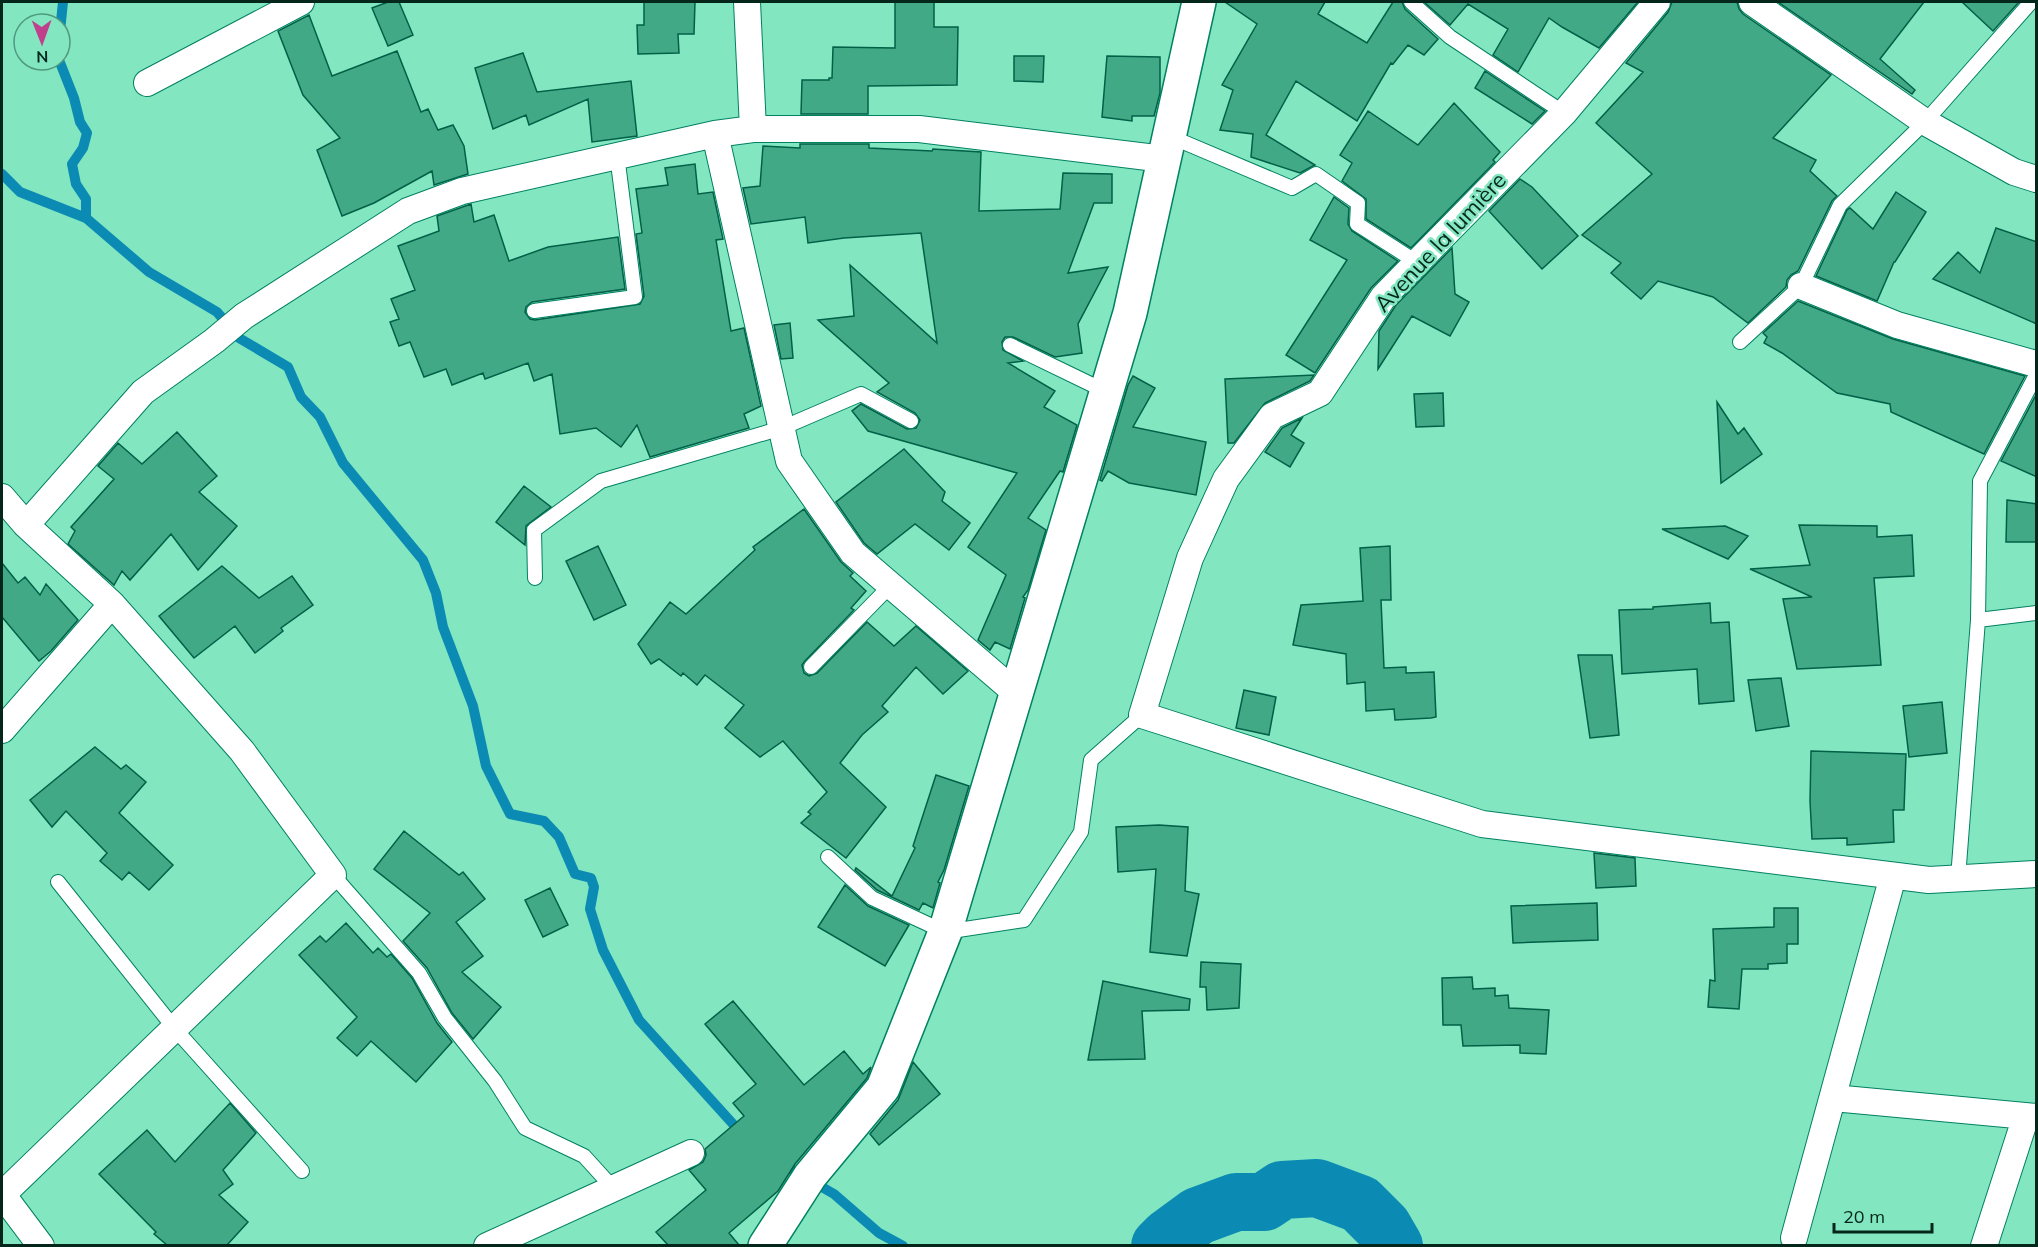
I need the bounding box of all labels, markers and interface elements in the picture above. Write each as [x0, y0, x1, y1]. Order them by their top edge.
north arrow [12, 12, 72, 72]
text: N [36, 47, 48, 67]
street label: Avenue la lumière [1368, 166, 1512, 318]
scale bar [1834, 1196, 1932, 1234]
text: 20 m [1843, 1205, 1885, 1228]

